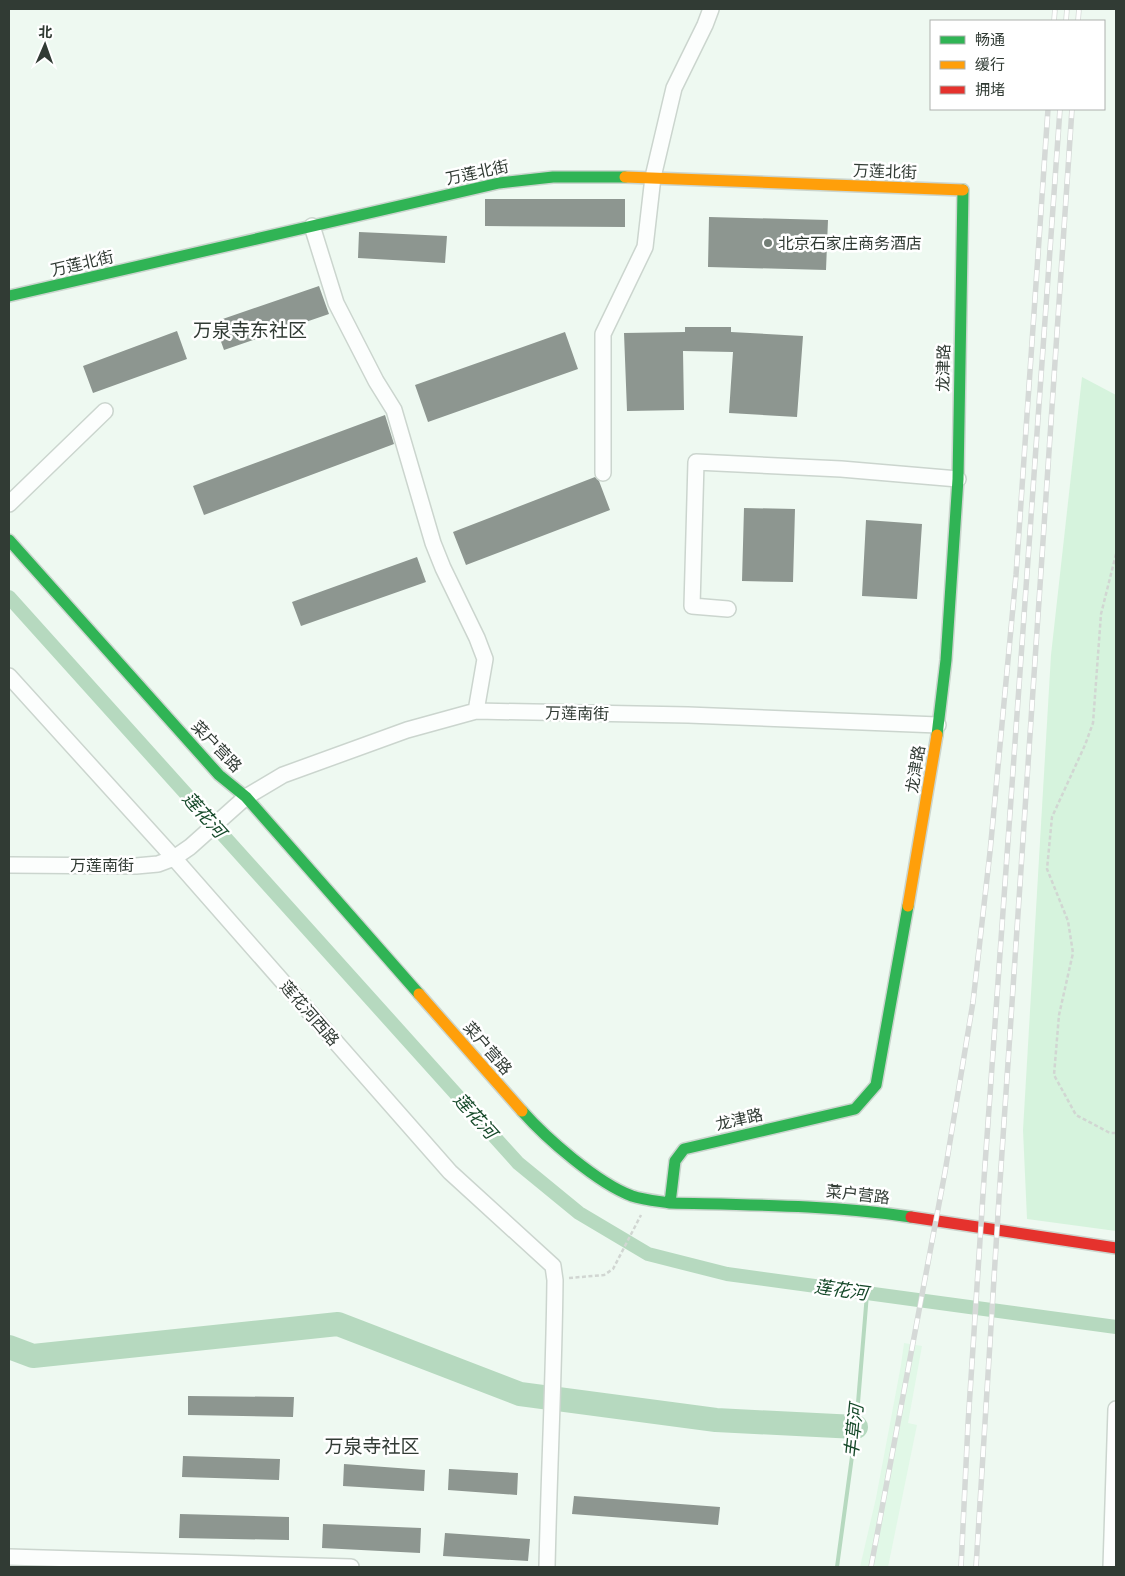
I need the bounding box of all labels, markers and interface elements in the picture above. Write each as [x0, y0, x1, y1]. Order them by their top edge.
north arrow [20, 20, 70, 70]
legend [930, 20, 1105, 110]
text: 北 [38, 24, 53, 40]
text: 畅通 [975, 31, 1005, 49]
text: 缓行 [975, 56, 1005, 74]
text: 拥堵 [975, 81, 1005, 99]
street label: 万莲北街 [444, 157, 510, 188]
street label: 万莲北街 [853, 161, 917, 182]
place label: 北京石家庄商务酒店 [778, 234, 922, 253]
marker: 北京石家庄商务酒店 [762, 237, 774, 249]
street label: 万莲北街 [49, 247, 115, 280]
district label: 万泉寺东社区 [193, 319, 307, 342]
street label: 龙津路 [934, 344, 953, 392]
street label: 万莲南街 [545, 703, 609, 724]
street label: 菜户营路 [188, 717, 246, 776]
street label: 龙津路 [902, 744, 929, 794]
water label: 莲花河 [179, 788, 232, 844]
street label: 万莲南街 [70, 856, 134, 875]
street label: 莲花河西路 [276, 977, 343, 1050]
street label: 菜户营路 [459, 1018, 516, 1079]
water label: 莲花河 [450, 1089, 503, 1145]
street label: 龙津路 [714, 1105, 765, 1134]
street label: 菜户营路 [825, 1182, 891, 1207]
water label: 莲花河 [813, 1275, 872, 1304]
water label: 丰草河 [840, 1400, 867, 1459]
district label: 万泉寺社区 [324, 1435, 420, 1458]

